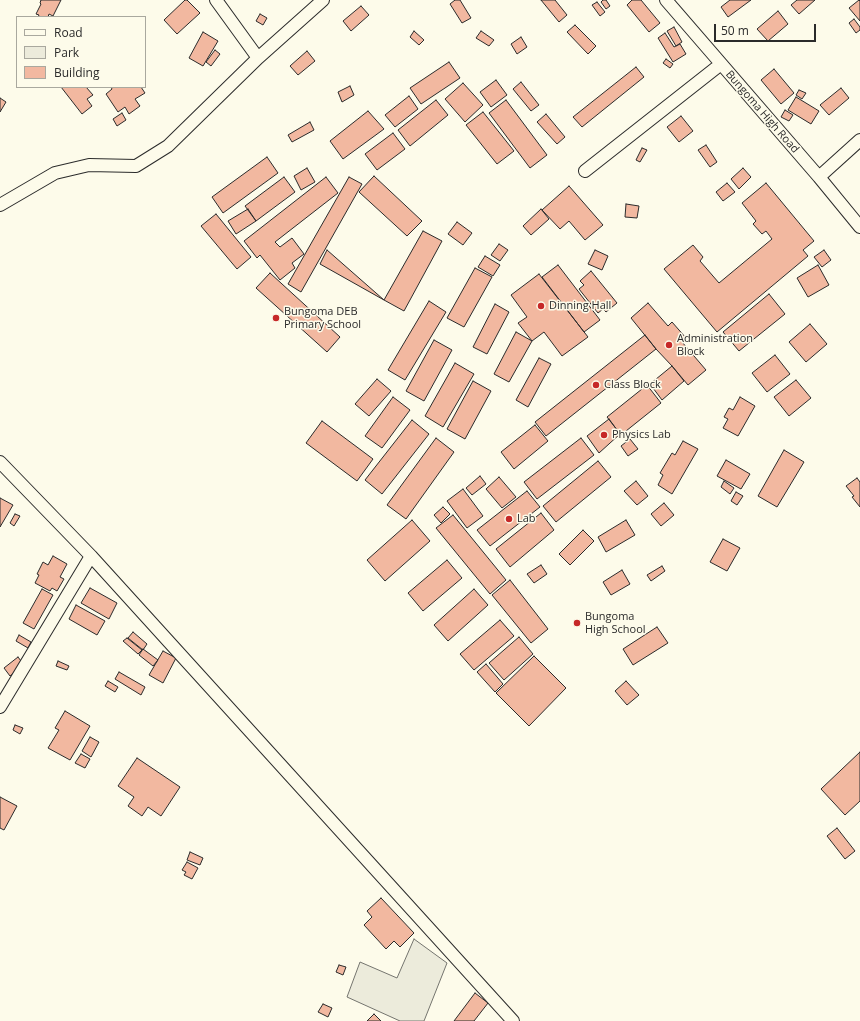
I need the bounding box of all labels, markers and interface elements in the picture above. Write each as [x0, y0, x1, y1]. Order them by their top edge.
legend [16, 16, 146, 88]
scale bar [716, 16, 818, 42]
text: 50 m [721, 22, 749, 39]
text: Road [54, 24, 83, 41]
text: Park [54, 44, 79, 61]
text: Building [54, 64, 99, 81]
street label: Bungoma High Road [723, 68, 801, 156]
place label: Dinning Hall [549, 299, 611, 313]
marker: Dinning Hall [536, 301, 546, 311]
place label: Bungoma DEB Primary School [284, 305, 361, 331]
marker: Bungoma DEB Primary School [271, 313, 281, 323]
place label: Administration Block [677, 332, 753, 358]
marker: Administration Block [664, 340, 674, 350]
place label: Class Block [604, 378, 661, 392]
marker: Class Block [591, 380, 601, 390]
place label: Physics Lab [612, 428, 671, 442]
marker: Physics Lab [599, 430, 609, 440]
place label: Lab [517, 512, 536, 526]
marker: Lab [504, 514, 514, 524]
place label: Bungoma High School [585, 610, 646, 636]
marker: Bungoma High School [572, 618, 582, 628]

